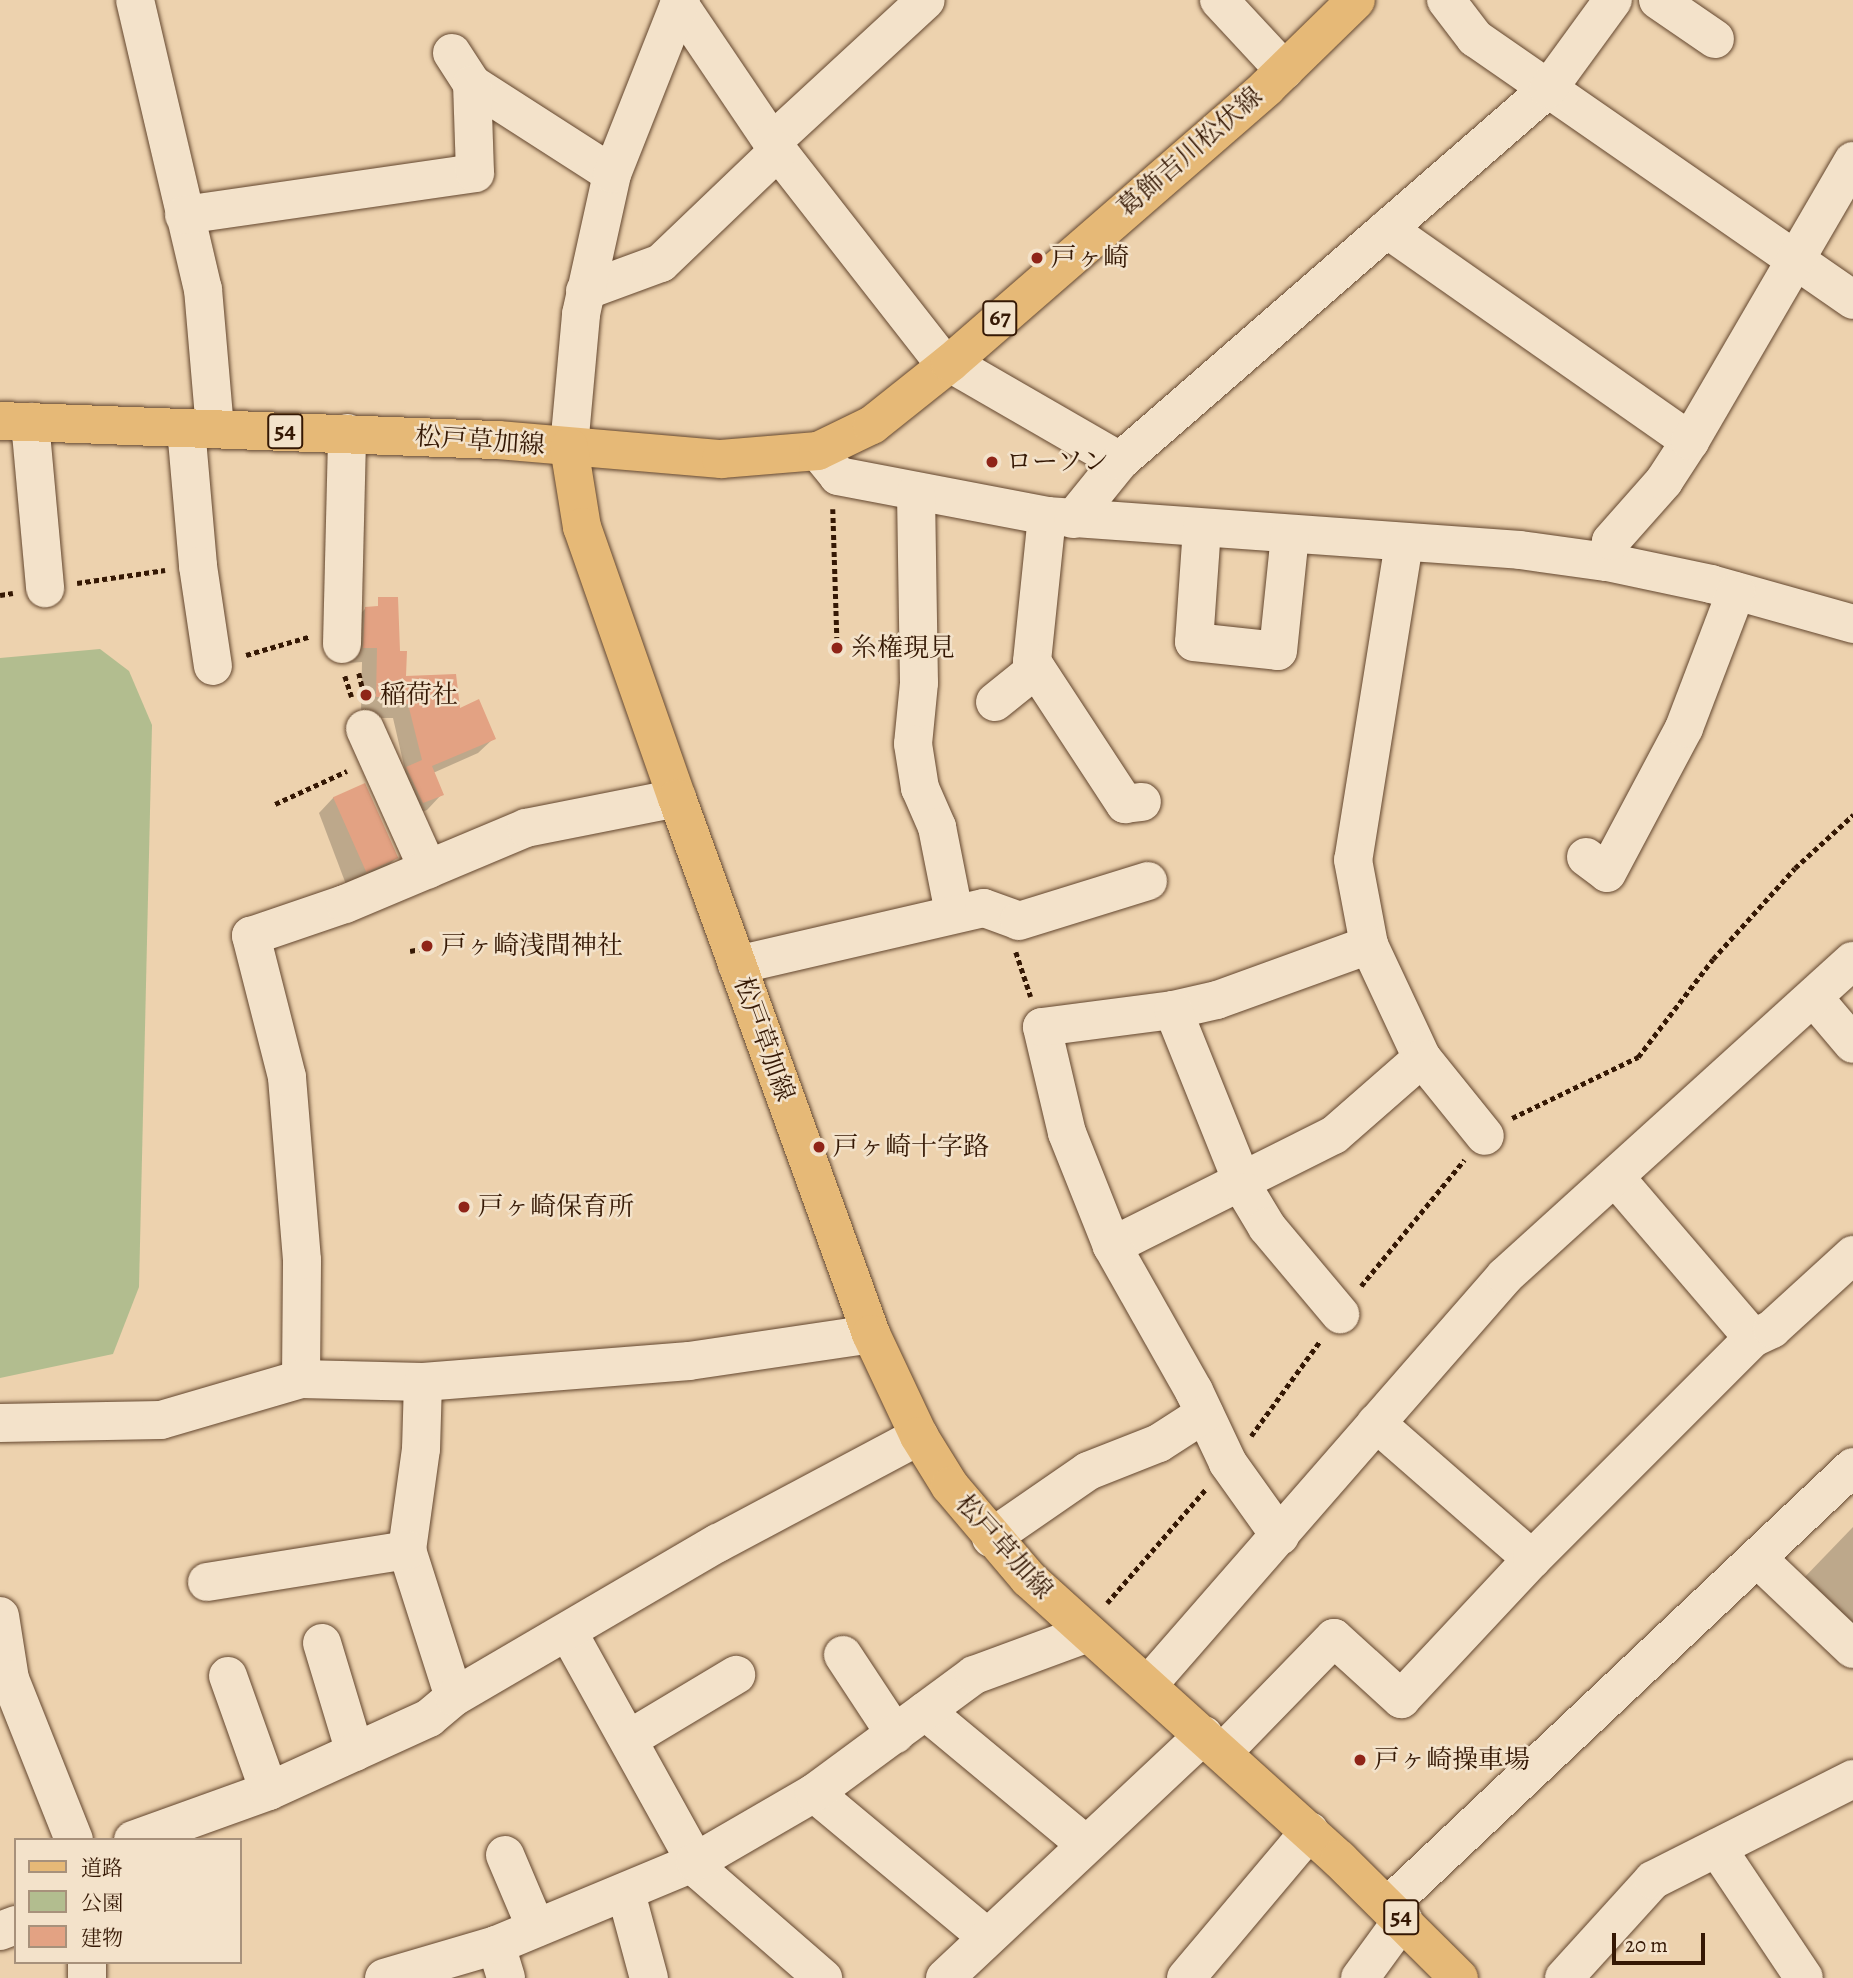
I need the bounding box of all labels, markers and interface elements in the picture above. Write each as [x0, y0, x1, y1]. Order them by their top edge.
street label: 葛飾吉川松伏線 [1111, 81, 1269, 223]
place label: 戸ヶ崎 [1051, 242, 1129, 274]
marker: 戸ヶ崎 [1029, 250, 1045, 266]
road number: 67 [981, 298, 1019, 338]
road number: 54 [266, 410, 304, 452]
street label: 松戸草加線 [414, 421, 546, 461]
place label: ローソン [1006, 446, 1110, 478]
marker: ローソン [984, 454, 1000, 470]
place label: 糸権現見 [851, 632, 955, 664]
marker: 糸権現見 [829, 640, 845, 656]
place label: 稲荷社 [380, 679, 458, 711]
marker: 稲荷社 [358, 687, 374, 703]
place label: 戸ヶ崎浅間神社 [441, 930, 623, 962]
marker: 戸ヶ崎浅間神社 [419, 938, 435, 954]
street label: 松戸草加線 [727, 973, 801, 1105]
place label: 戸ヶ崎十字路 [833, 1131, 989, 1163]
marker: 戸ヶ崎十字路 [811, 1139, 827, 1155]
place label: 戸ヶ崎保育所 [478, 1191, 634, 1223]
marker: 戸ヶ崎保育所 [456, 1199, 472, 1215]
street label: 松戸草加線 [949, 1488, 1059, 1606]
place label: 戸ヶ崎操車場 [1374, 1744, 1530, 1776]
marker: 戸ヶ崎操車場 [1352, 1752, 1368, 1768]
legend [14, 1838, 242, 1964]
text: 道路 [81, 1854, 123, 1882]
text: 公園 [81, 1889, 123, 1917]
road number: 54 [1382, 1896, 1420, 1938]
scale bar [1615, 1918, 1708, 1962]
text: 建物 [81, 1924, 123, 1952]
text: 20 m [1625, 1931, 1668, 1959]

